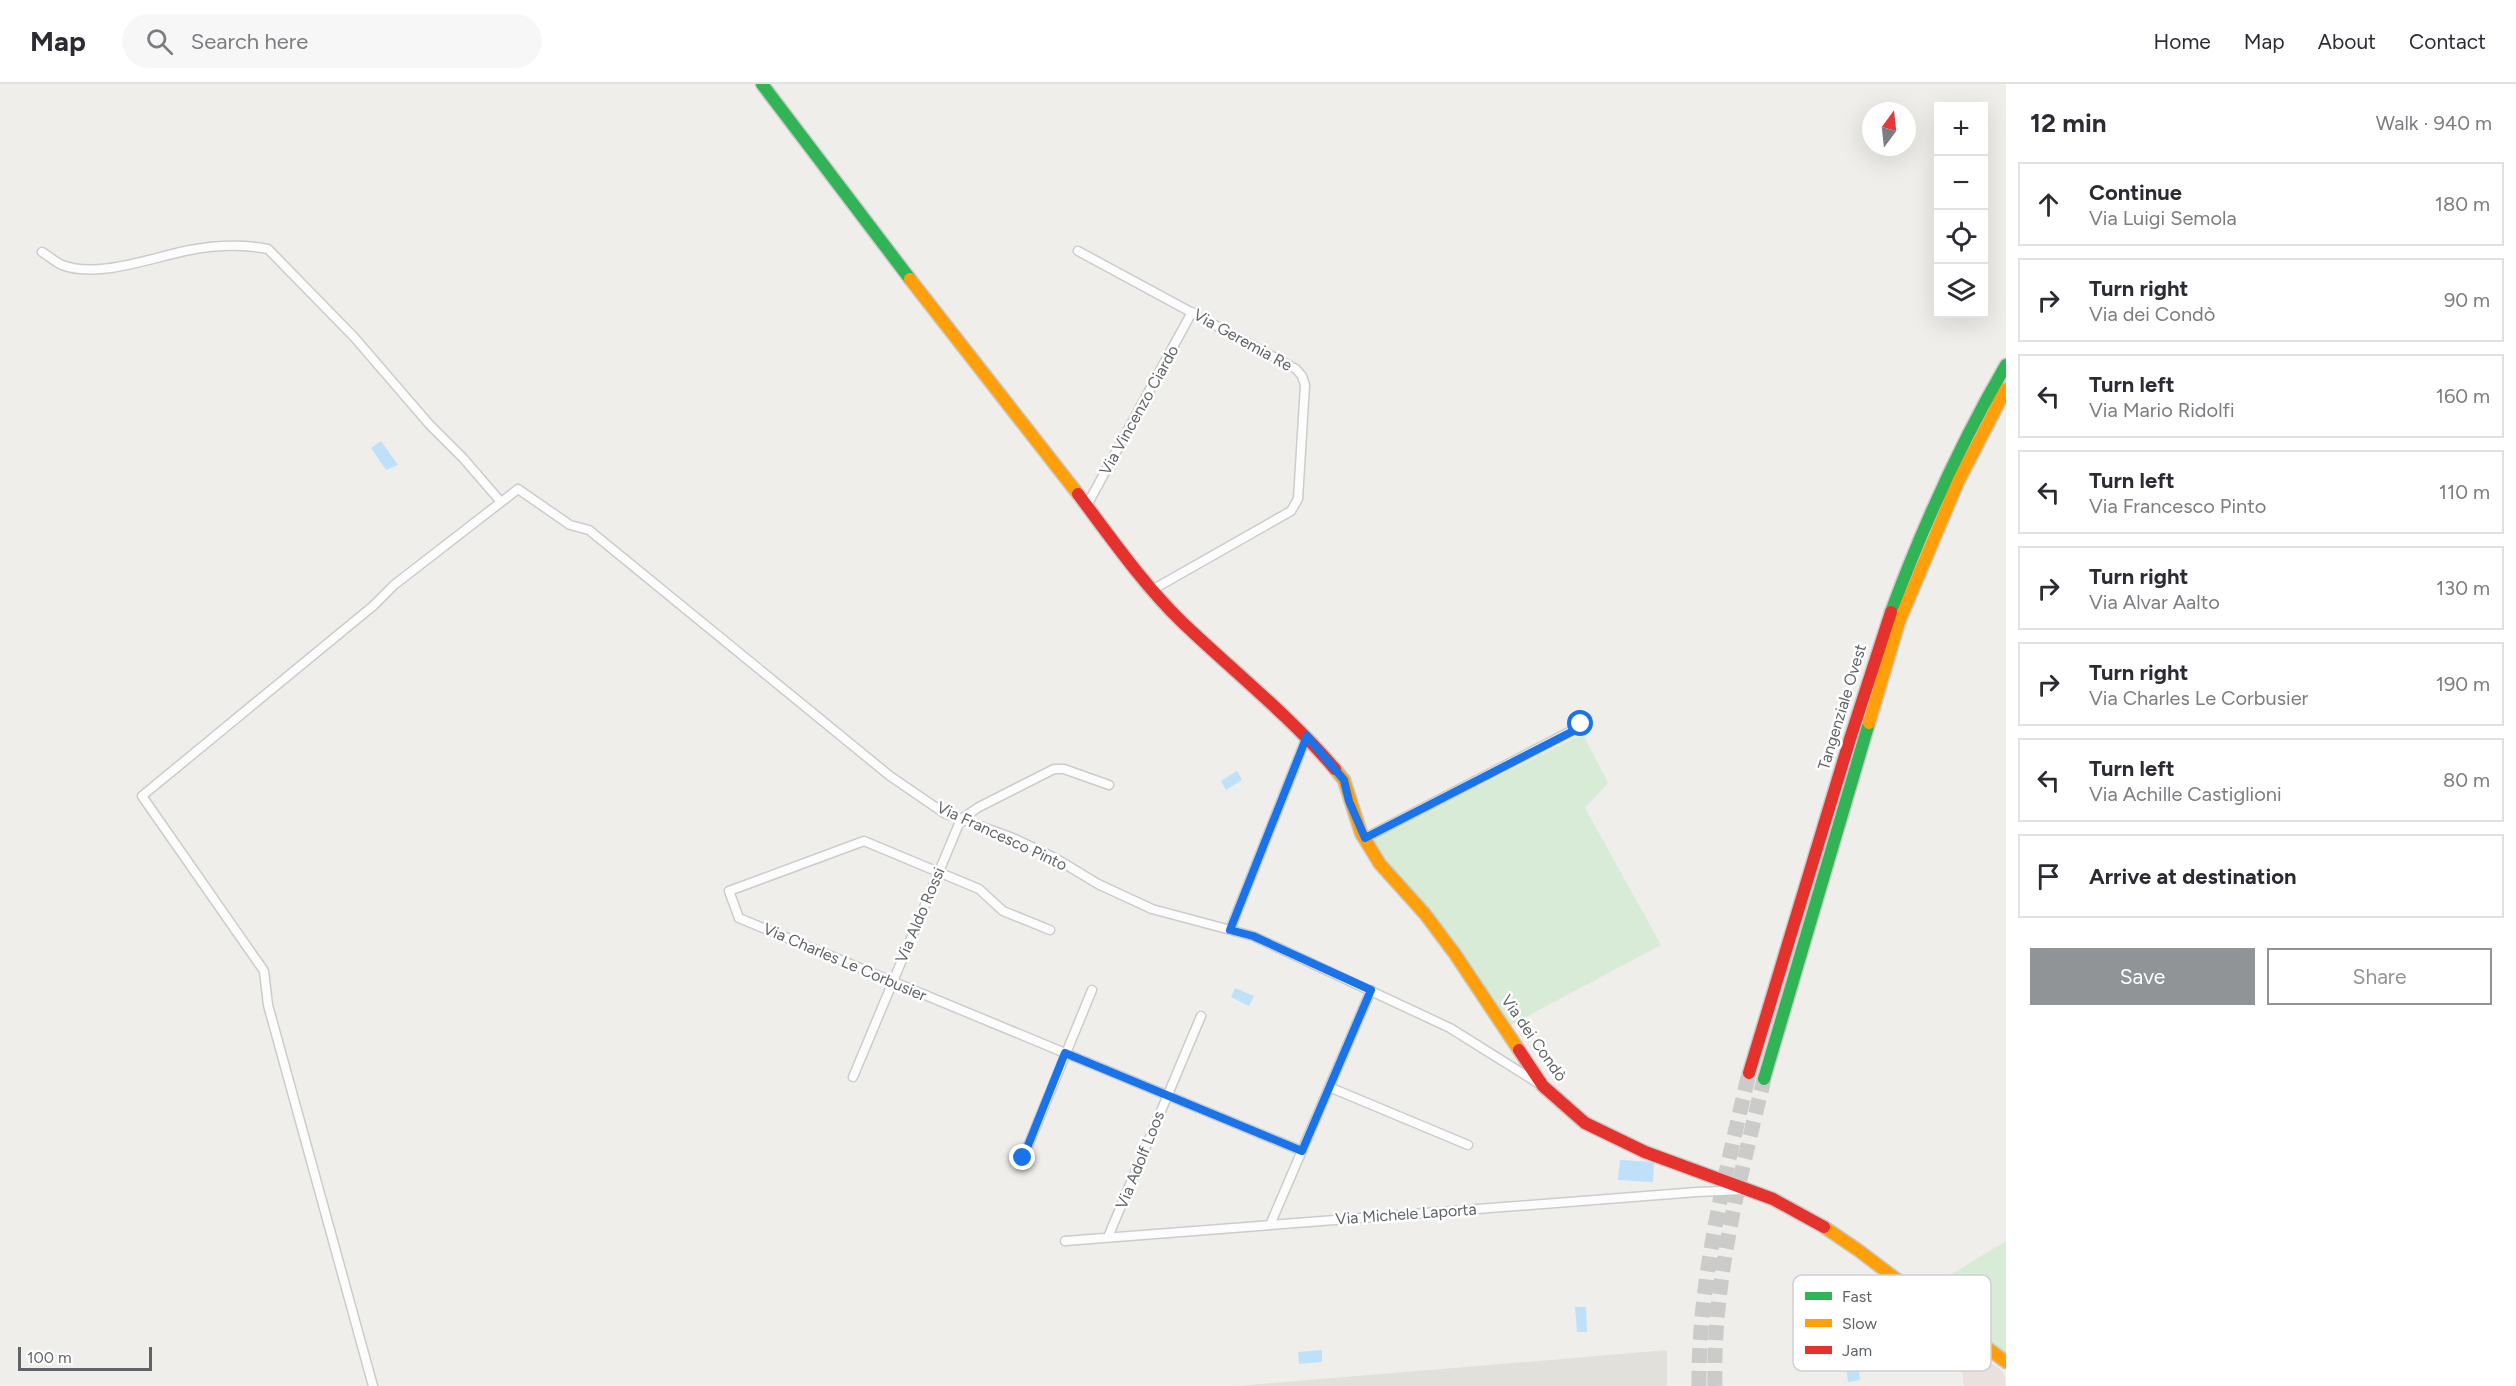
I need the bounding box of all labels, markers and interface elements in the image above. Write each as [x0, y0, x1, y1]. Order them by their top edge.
search box [122, 14, 542, 68]
text: Map [30, 24, 86, 58]
icon: search [143, 25, 176, 58]
text: Search here [191, 28, 308, 55]
text: Home [2154, 29, 2211, 54]
text: Map [2244, 29, 2285, 54]
text: About [2318, 29, 2376, 54]
text: Contact [2409, 29, 2486, 54]
north arrow [1862, 102, 1916, 156]
map controls [1934, 102, 1988, 318]
button: + [1934, 102, 1988, 156]
text: 12 min [2030, 107, 2106, 139]
text: Walk · 940 m [2376, 111, 2492, 135]
button: − [1934, 156, 1988, 210]
text: Continue [2089, 179, 2182, 206]
icon: ahead [2032, 188, 2065, 221]
text: 180 m [2435, 192, 2490, 216]
text: Via Luigi Semola [2089, 206, 2237, 230]
button: locate [1934, 210, 1988, 264]
button: layers [1934, 264, 1988, 318]
text: Turn right [2089, 275, 2188, 302]
icon: right [2032, 284, 2065, 317]
text: 90 m [2444, 288, 2490, 312]
text: Via dei Condò [2089, 302, 2215, 326]
street label: Via Geremia Re [1190, 305, 1296, 375]
street label: Via Vincenzo Ciardo [1095, 342, 1183, 478]
text: Turn left [2089, 371, 2175, 398]
icon: left [2032, 380, 2065, 413]
text: 160 m [2436, 384, 2490, 408]
text: Via Mario Ridolfi [2089, 398, 2235, 422]
text: Turn left [2089, 467, 2175, 494]
icon: left [2032, 476, 2065, 509]
text: 110 m [2439, 480, 2490, 504]
text: Via Francesco Pinto [2089, 494, 2266, 518]
text: Turn right [2089, 563, 2188, 590]
icon: right [2032, 572, 2065, 605]
text: 130 m [2436, 576, 2490, 600]
text: Via Alvar Aalto [2089, 590, 2220, 614]
street label: Tangenziale Ovest [1814, 642, 1870, 772]
text: Turn right [2089, 659, 2188, 686]
icon: right [2032, 668, 2065, 701]
text: 190 m [2436, 672, 2490, 696]
text: Via Charles Le Corbusier [2089, 686, 2308, 710]
route start [1567, 710, 1593, 736]
text: Turn left [2089, 755, 2175, 782]
icon: left [2032, 764, 2065, 797]
text: 80 m [2443, 768, 2490, 792]
text: Via Achille Castiglioni [2089, 782, 2282, 806]
street label: Via Francesco Pinto [934, 797, 1070, 875]
icon: arrive [2032, 860, 2065, 893]
text: Arrive at destination [2089, 863, 2297, 890]
street label: Via Aldo Rossi [891, 864, 949, 966]
street label: Via Charles Le Corbusier [761, 919, 930, 1005]
button: Save [2030, 948, 2255, 1005]
button: Share [2267, 948, 2492, 1005]
street label: Via dei Condò [1497, 991, 1571, 1085]
street label: Via Adolf Loos [1112, 1108, 1168, 1212]
route end [1009, 1144, 1035, 1170]
street label: Via Michele Laporta [1335, 1200, 1477, 1228]
legend [1793, 1275, 1991, 1371]
text: Fast [1842, 1287, 1872, 1306]
text: Slow [1842, 1314, 1877, 1333]
text: Jam [1842, 1341, 1872, 1360]
scale bar [18, 1344, 152, 1372]
text: 100 m [27, 1348, 72, 1367]

